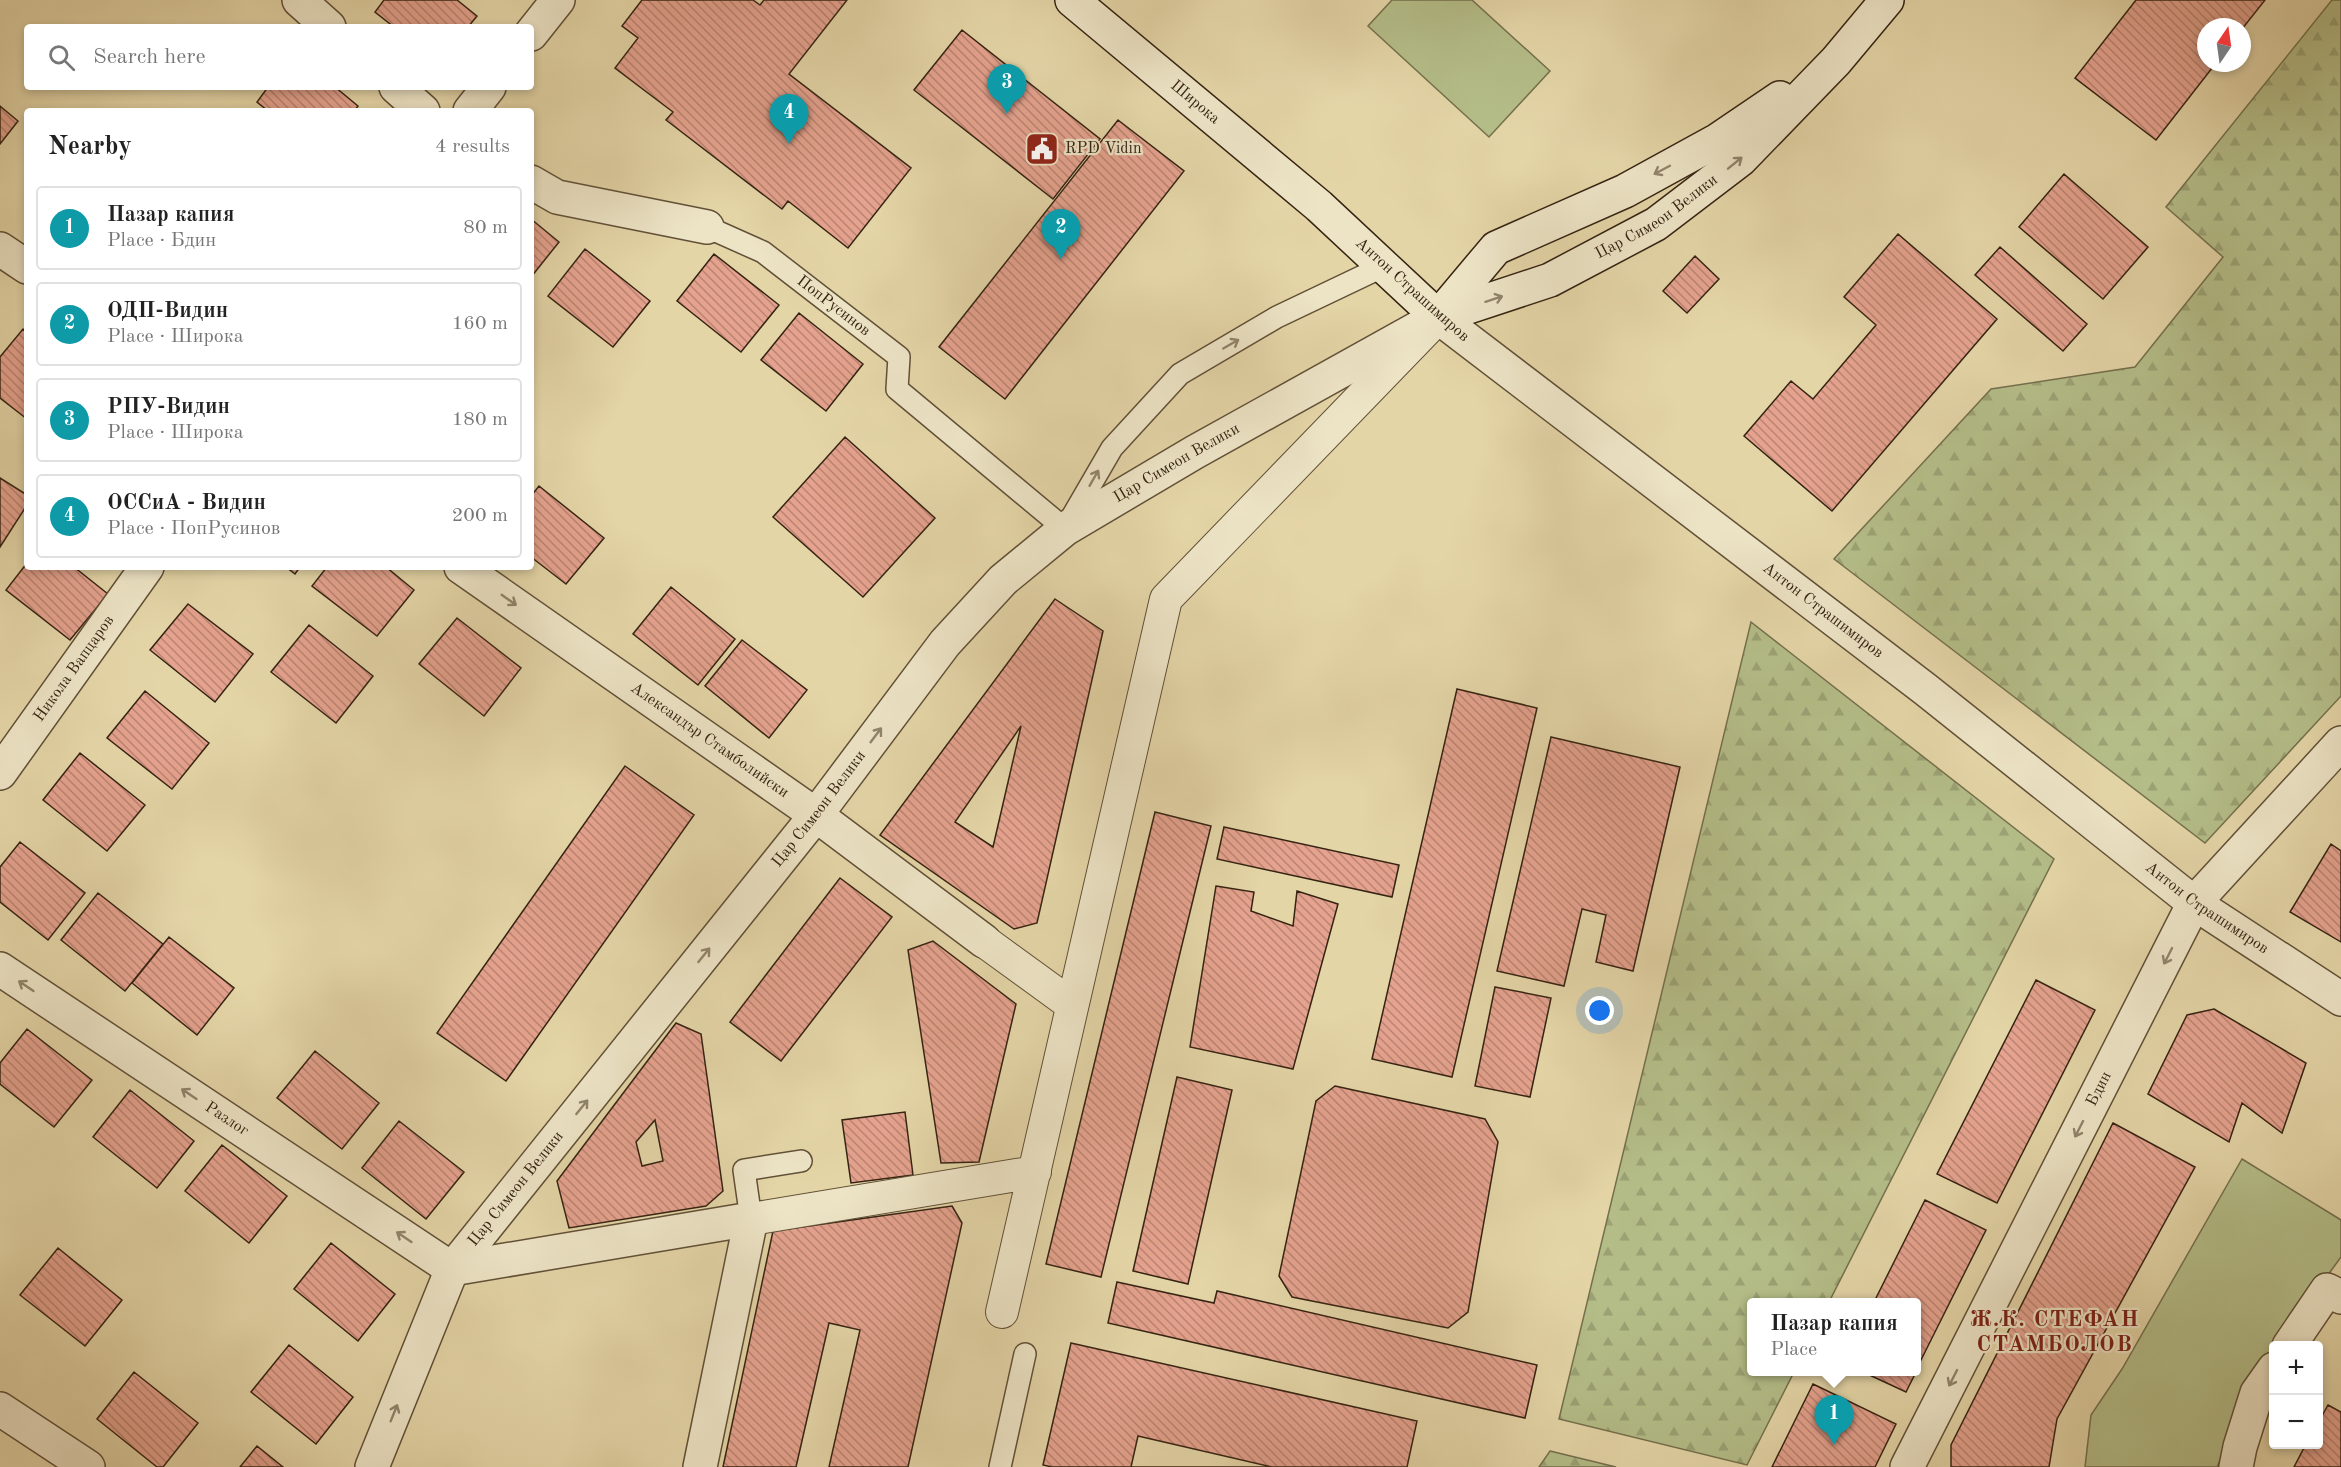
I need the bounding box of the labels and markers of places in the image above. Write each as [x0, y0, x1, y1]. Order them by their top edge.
pin: 3 [988, 64, 1026, 114]
pin: 4 [770, 94, 808, 144]
public building icon: RPD Vidin [1024, 131, 1060, 167]
place label: RPD Vidin [1065, 141, 1142, 157]
pin: 2 [1042, 210, 1080, 259]
pin: 1 [1814, 1396, 1854, 1445]

